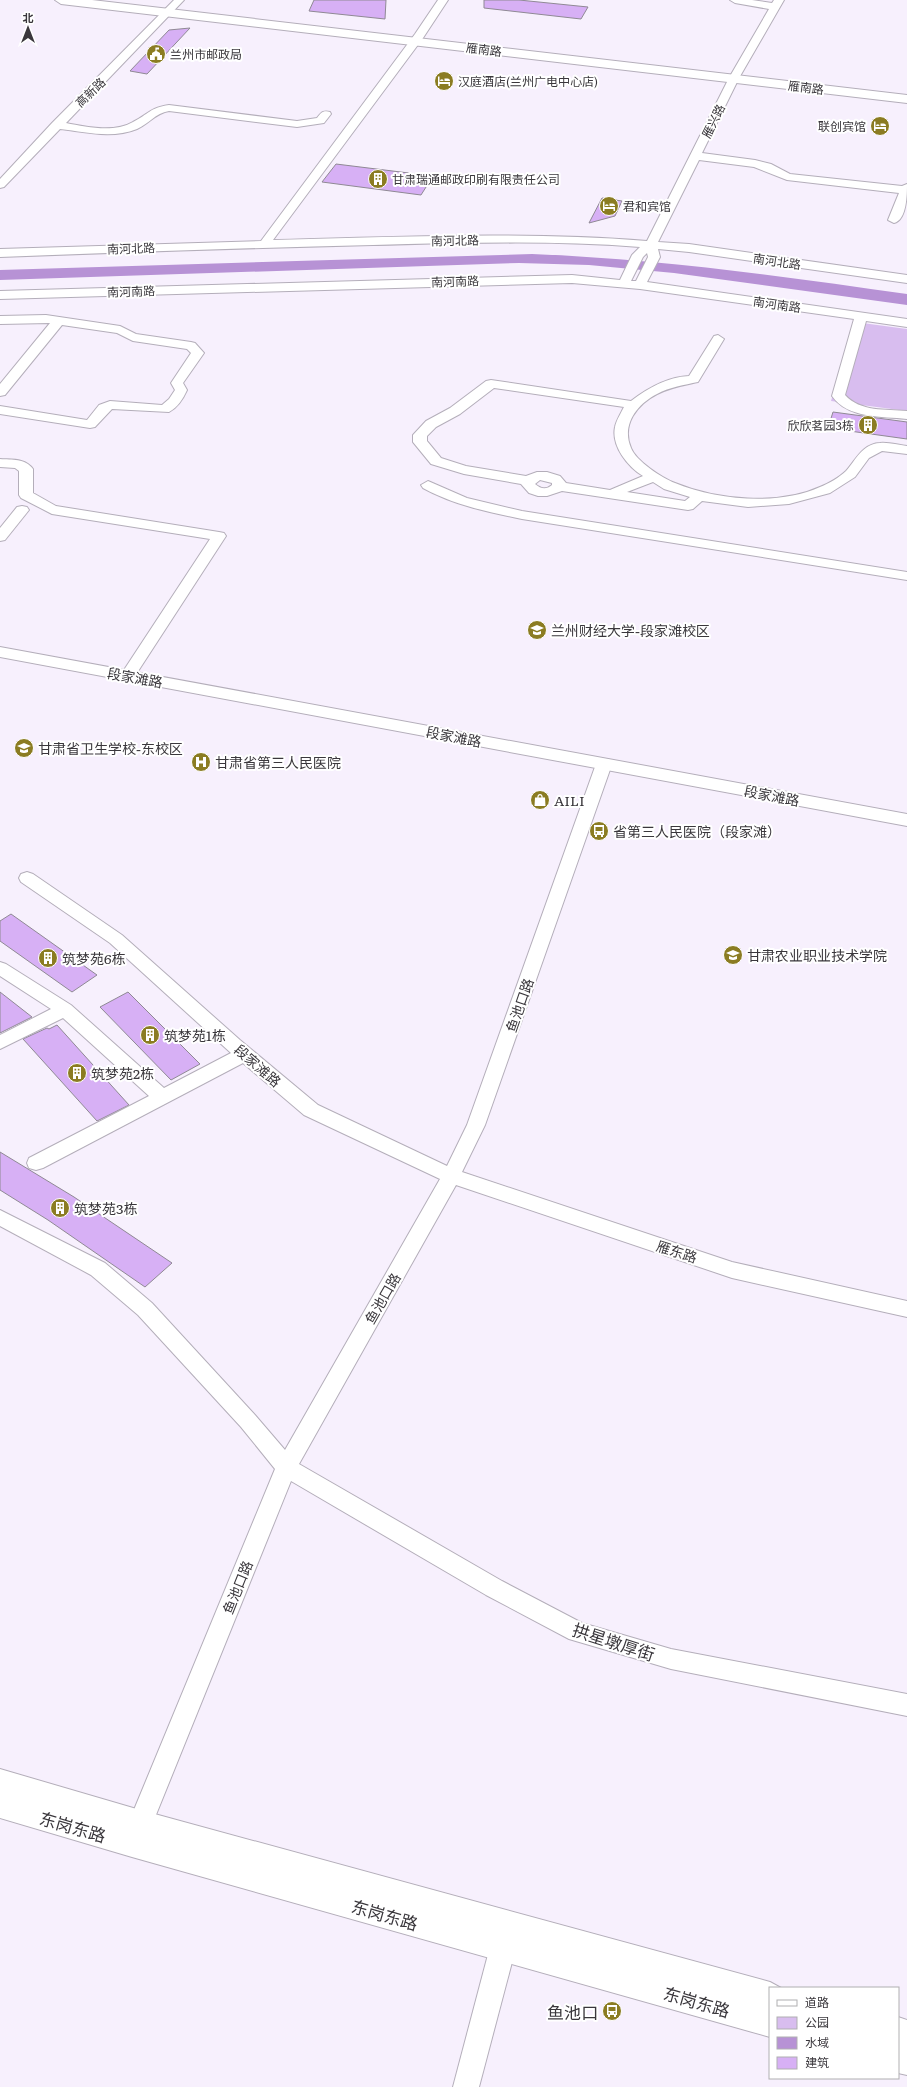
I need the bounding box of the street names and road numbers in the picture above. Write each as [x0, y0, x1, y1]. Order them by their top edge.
street label: 雁南路 [465, 38, 503, 60]
street label: 高新路 [71, 73, 109, 111]
street label: 雁南路 [787, 76, 825, 98]
street label: 雁兴路 [697, 101, 729, 141]
street label: 南河北路 [431, 231, 479, 249]
street label: 南河北路 [107, 238, 155, 258]
street label: 南河北路 [752, 249, 802, 273]
street label: 南河南路 [431, 271, 479, 291]
street label: 南河南路 [107, 281, 155, 301]
street label: 南河南路 [752, 292, 802, 316]
street label: 段家滩路 [106, 662, 164, 692]
street label: 段家滩路 [425, 721, 483, 751]
street label: 段家滩路 [743, 780, 801, 810]
street label: 鱼池口路 [500, 975, 538, 1035]
street label: 段家滩路 [230, 1039, 286, 1091]
street label: 雁东路 [654, 1235, 700, 1267]
street label: 鱼池口路 [359, 1269, 405, 1327]
street label: 鱼池口路 [217, 1557, 257, 1617]
street label: 拱星墩厚街 [570, 1616, 658, 1666]
street label: 东岗东路 [37, 1805, 109, 1847]
street label: 东岗东路 [349, 1893, 421, 1935]
street label: 东岗东路 [661, 1980, 733, 2022]

